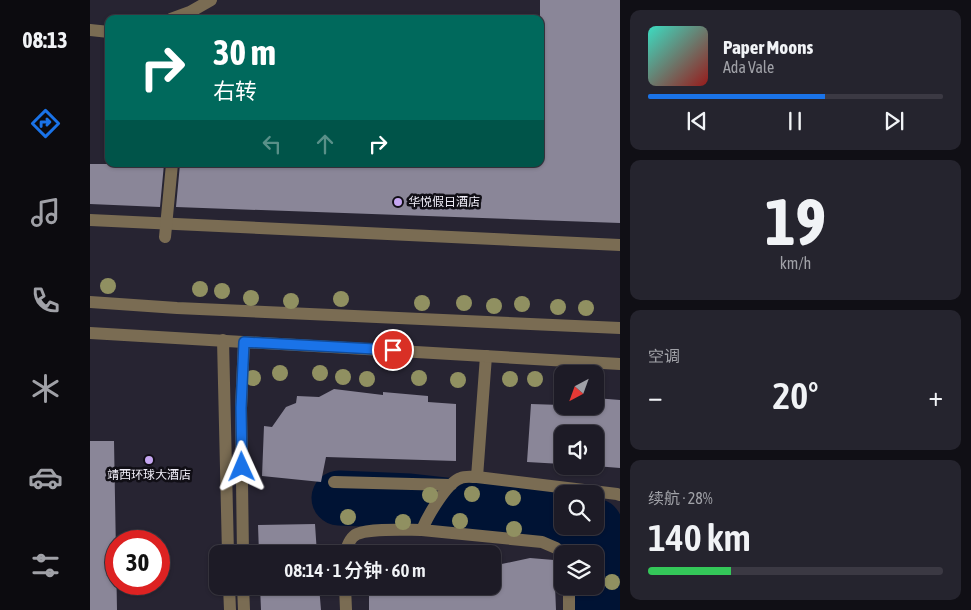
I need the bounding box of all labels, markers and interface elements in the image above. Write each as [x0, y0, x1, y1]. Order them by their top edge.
text: 08:13 [22, 27, 68, 53]
text: 30 m [213, 32, 276, 72]
icon: right [130, 35, 195, 100]
text: Paper Moons [723, 36, 813, 58]
text: Ada Vale [723, 58, 774, 76]
text: 右转 [213, 78, 257, 104]
icon: directions [28, 106, 63, 141]
icon: previous [683, 107, 711, 135]
icon: pause [781, 107, 809, 135]
icon: next [880, 107, 908, 135]
icon: left [258, 130, 286, 158]
icon: ahead [311, 130, 339, 158]
icon: right [364, 130, 392, 158]
text: 19 [765, 184, 826, 259]
icon: music [28, 195, 63, 230]
place label: 华悦假日酒店 [408, 195, 480, 209]
marker: 华悦假日酒店 [392, 196, 404, 208]
text: km/h [780, 254, 811, 272]
icon: phone [28, 283, 63, 318]
pin [372, 329, 414, 371]
icon: arrive [379, 336, 407, 364]
text: 空调 [648, 347, 680, 365]
north arrow [554, 365, 604, 415]
map controls [554, 365, 604, 595]
icon: climate [28, 371, 63, 406]
text: 20° [772, 374, 819, 417]
text: − [648, 380, 663, 412]
text: + [928, 380, 943, 412]
button: sound [554, 425, 604, 475]
position arrow [215, 440, 267, 492]
marker: 靖西环球大酒店 [143, 454, 155, 466]
icon: car [28, 460, 63, 495]
place label: 靖西环球大酒店 [107, 468, 191, 482]
button: search [554, 485, 604, 535]
text: 续航 · 28% [648, 489, 713, 507]
text: 140 km [648, 516, 751, 559]
speed limit sign: 30 [105, 530, 170, 595]
button: layers [554, 545, 604, 595]
icon: filters [28, 548, 63, 583]
text: 08:14 · 1 分钟 · 60 m [284, 559, 426, 581]

